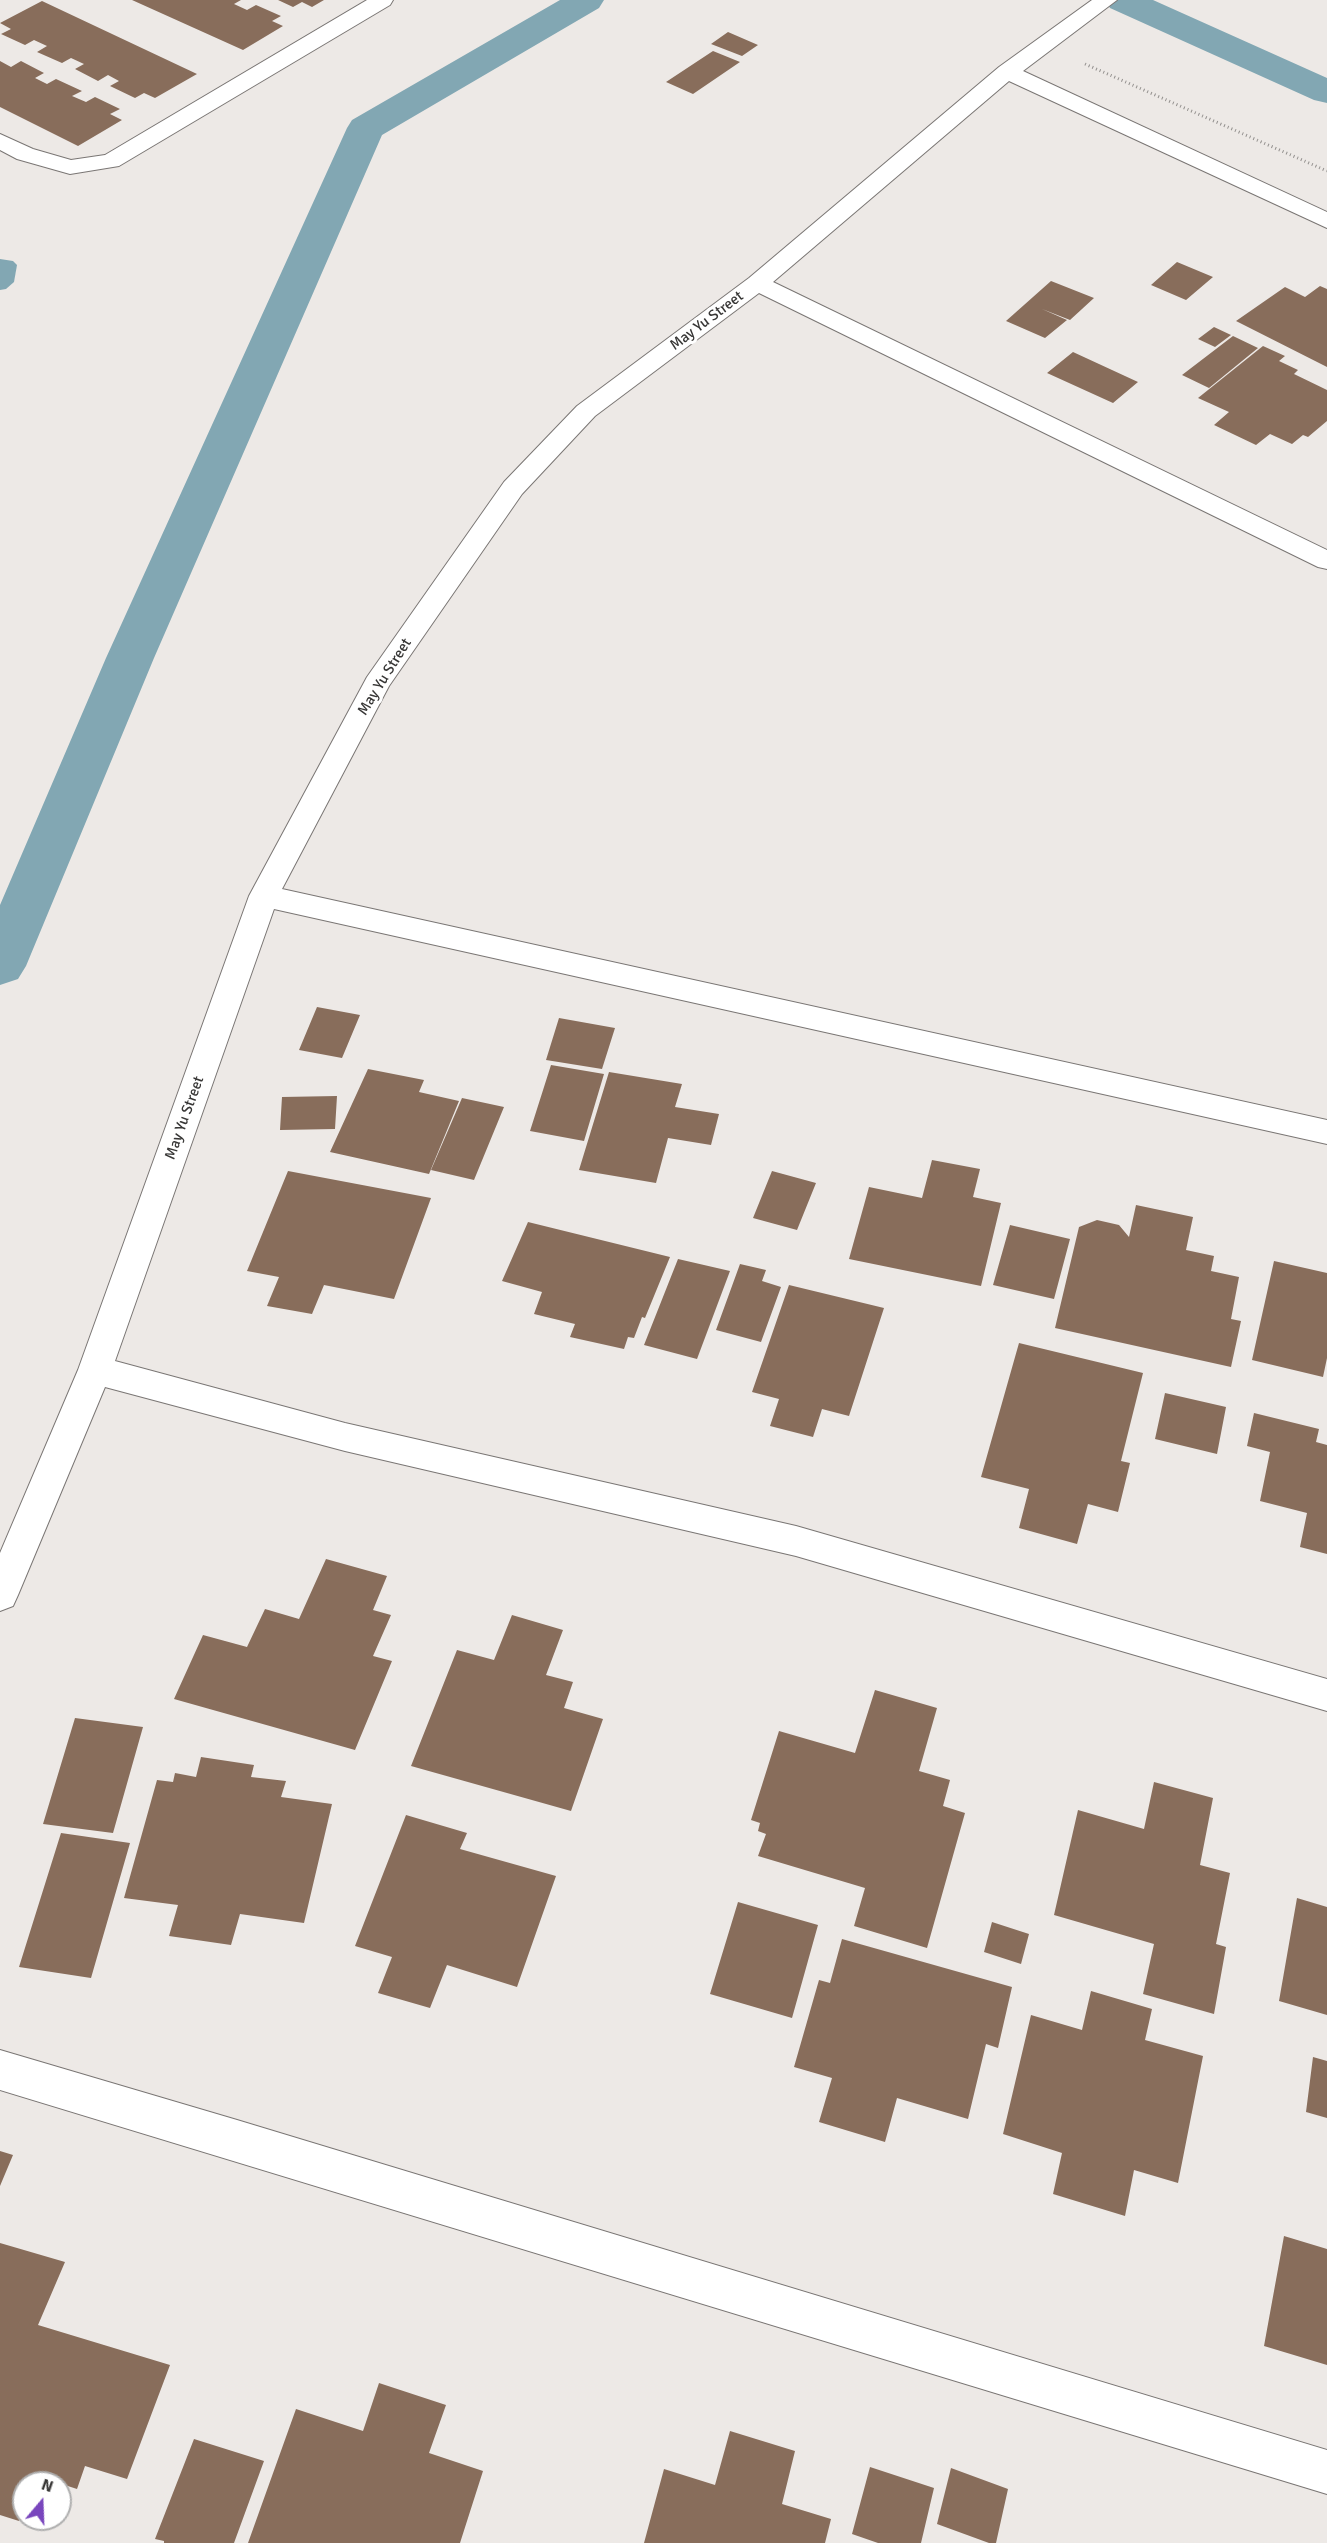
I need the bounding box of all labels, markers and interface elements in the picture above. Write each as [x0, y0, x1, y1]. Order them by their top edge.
street label: May Yu Street [667, 288, 747, 354]
street label: May Yu Street [354, 635, 416, 719]
street label: May Yu Street [162, 1074, 208, 1162]
north arrow [12, 2471, 72, 2531]
text: N [39, 2475, 56, 2497]

